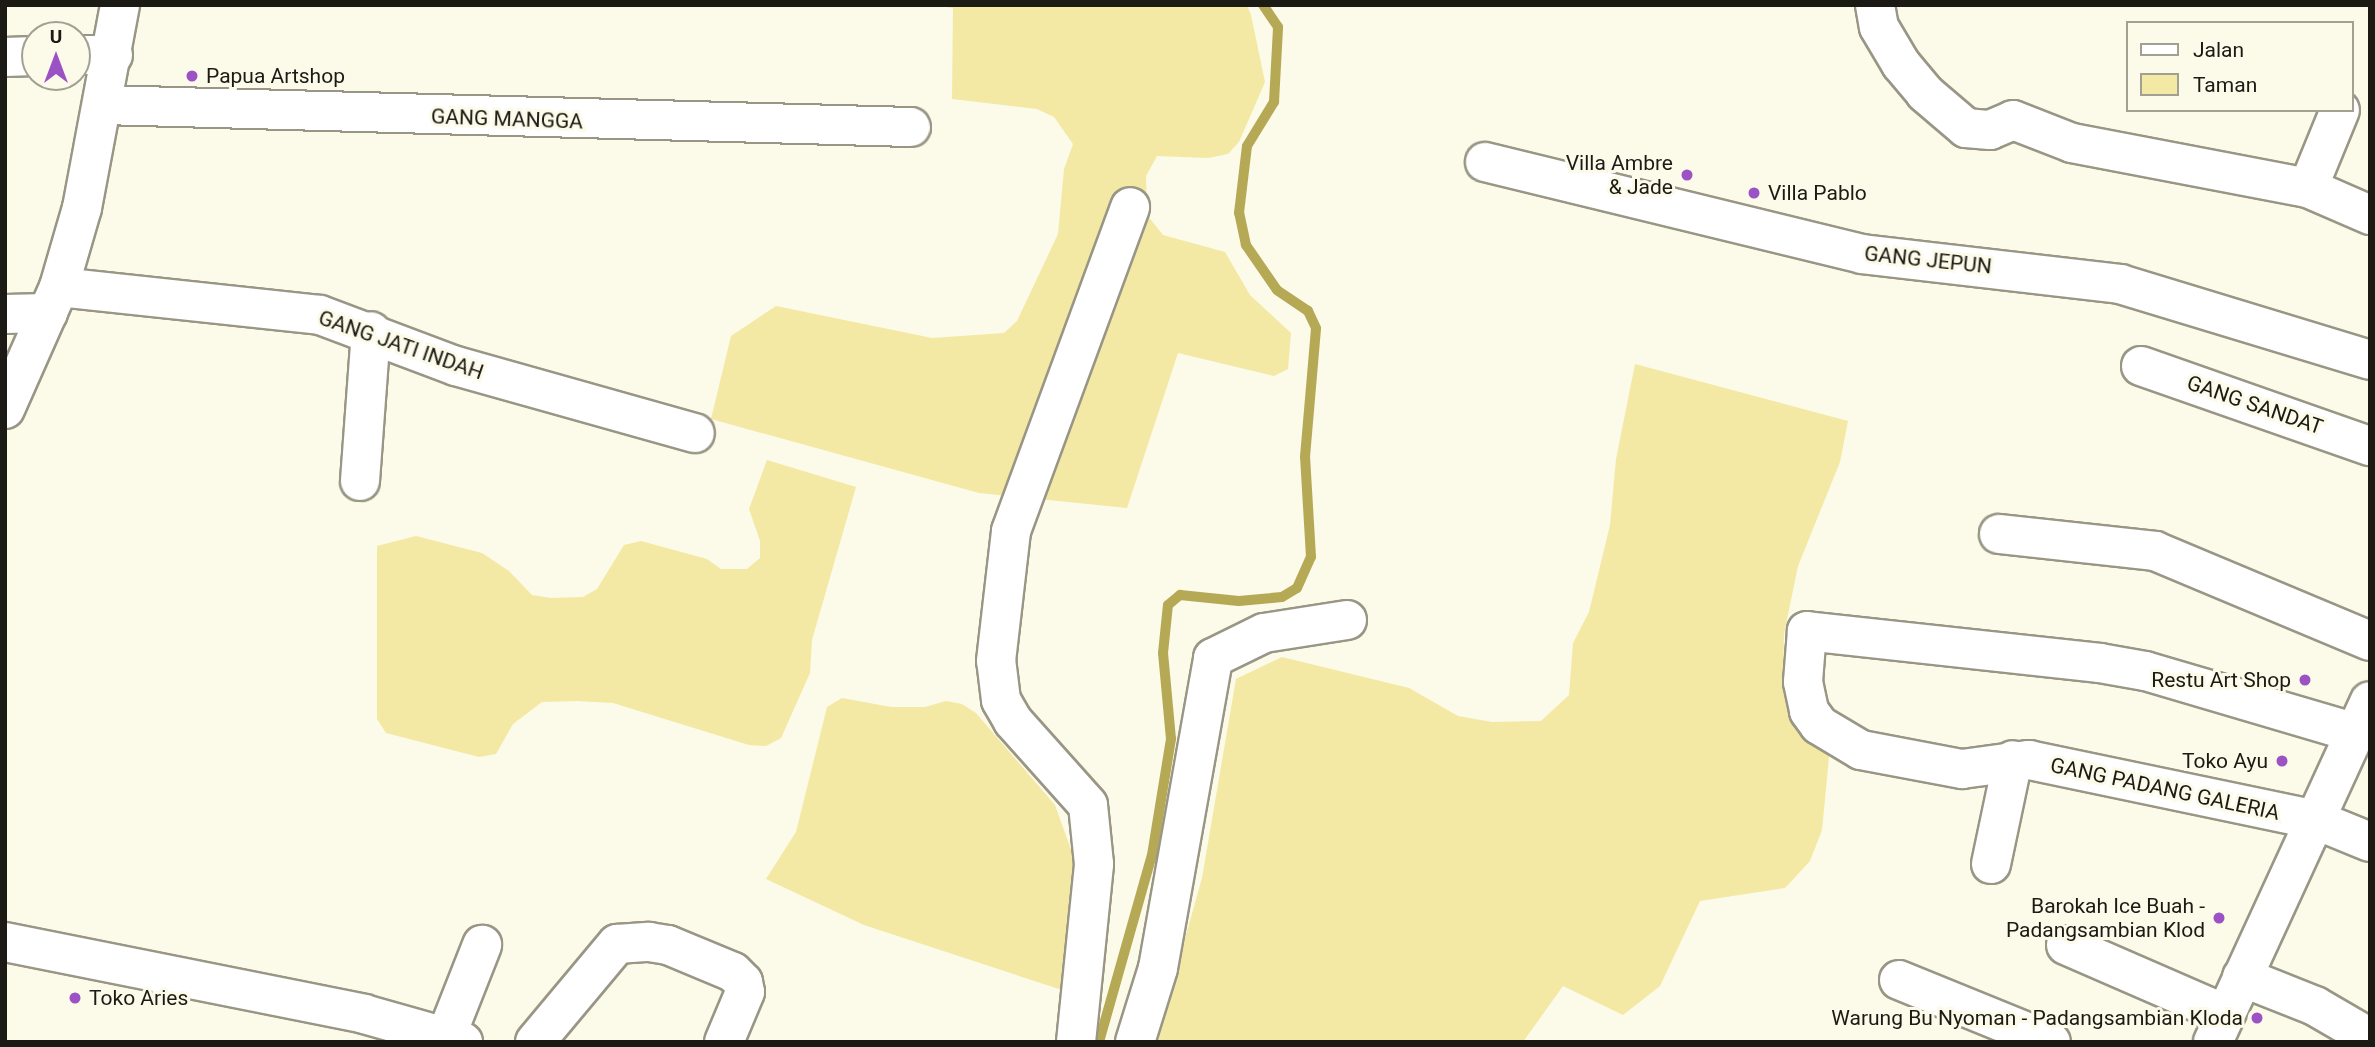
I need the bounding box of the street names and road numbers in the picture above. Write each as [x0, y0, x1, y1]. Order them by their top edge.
street label: GANG MANGGA [431, 104, 583, 134]
street label: GANG JEPUN [1863, 241, 1993, 279]
street label: GANG JATI INDAH [315, 305, 487, 385]
street label: GANG SANDAT [2184, 370, 2326, 440]
street label: GANG PADANG GALERIA [2048, 752, 2282, 826]

